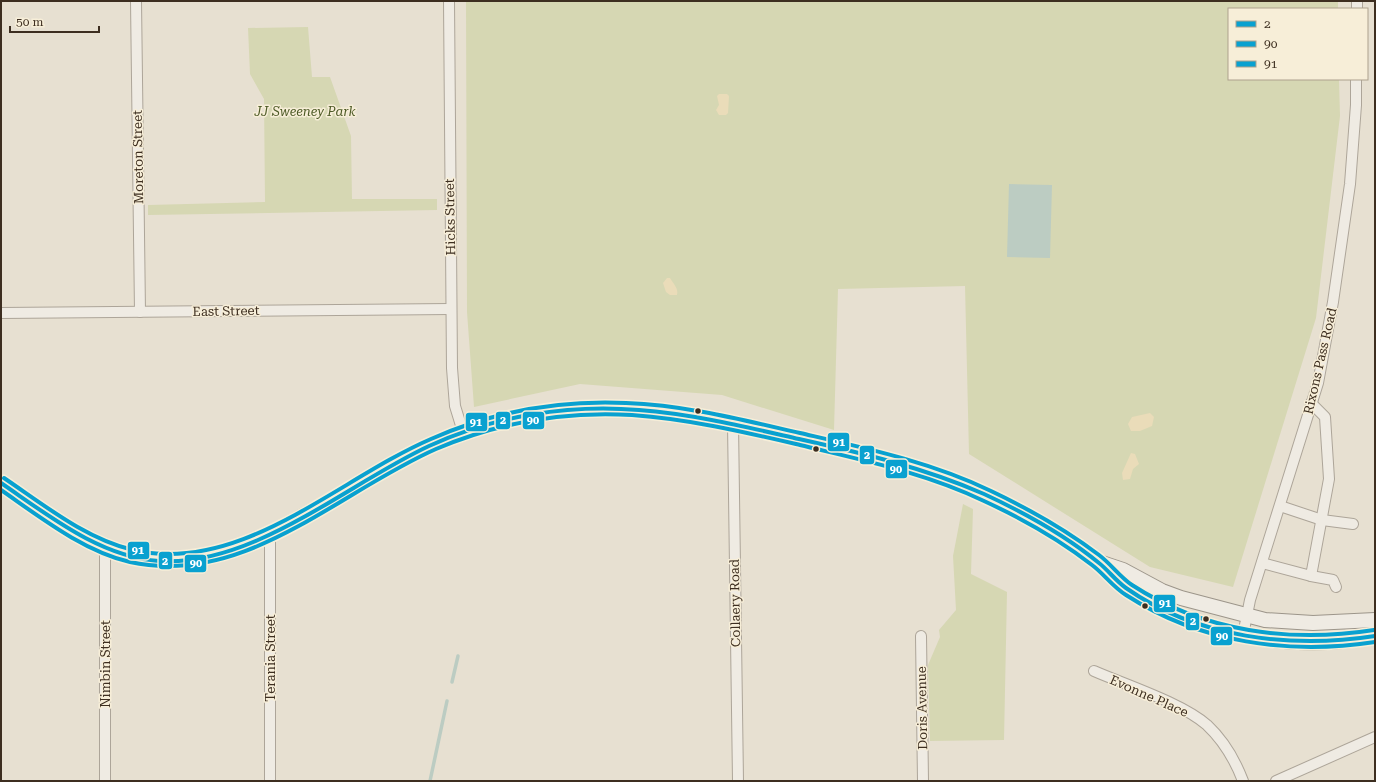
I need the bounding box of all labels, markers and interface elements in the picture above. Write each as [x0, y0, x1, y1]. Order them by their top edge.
scale bar [10, 8, 99, 34]
legend [1228, 8, 1368, 80]
text: 50 m [16, 15, 43, 29]
text: 2 [1264, 17, 1271, 31]
text: 90 [1264, 37, 1278, 51]
text: 91 [1264, 57, 1278, 71]
park label: JJ Sweeney Park [254, 104, 356, 119]
street label: Moreton Street [130, 110, 146, 204]
street label: Hicks Street [442, 178, 458, 256]
street label: East Street [192, 303, 260, 319]
street label: Rixons Pass Road [1300, 306, 1340, 416]
unlabelled marker [693, 406, 703, 416]
line badge: 2 [495, 411, 511, 430]
line badge: 90 [522, 411, 545, 430]
line badge: 91 [465, 412, 488, 432]
text: 2 [500, 414, 506, 427]
text: 90 [527, 414, 539, 427]
text: 91 [470, 416, 482, 429]
line badge: 91 [827, 432, 850, 452]
text: 91 [833, 436, 845, 449]
unlabelled marker [811, 444, 821, 454]
line badge: 2 [859, 445, 875, 465]
text: 2 [864, 449, 870, 462]
line badge: 90 [885, 459, 908, 479]
text: 90 [890, 463, 902, 476]
line badge: 91 [127, 541, 150, 560]
text: 91 [132, 544, 144, 557]
line badge: 2 [158, 551, 173, 570]
line badge: 90 [184, 554, 207, 573]
text: 2 [162, 555, 168, 568]
text: 90 [190, 557, 202, 570]
street label: Collaery Road [727, 558, 743, 647]
line badge: 91 [1153, 594, 1176, 613]
text: 91 [1159, 597, 1171, 610]
unlabelled marker [1140, 601, 1150, 611]
line badge: 2 [1185, 612, 1200, 631]
street label: Terania Street [263, 614, 278, 702]
unlabelled marker [1201, 614, 1211, 624]
text: 2 [1190, 615, 1196, 628]
street label: Nimbin Street [98, 620, 113, 708]
line badge: 90 [1210, 626, 1233, 646]
text: 90 [1216, 630, 1228, 643]
street label: Doris Avenue [914, 666, 930, 750]
street label: Evonne Place [1107, 672, 1191, 720]

